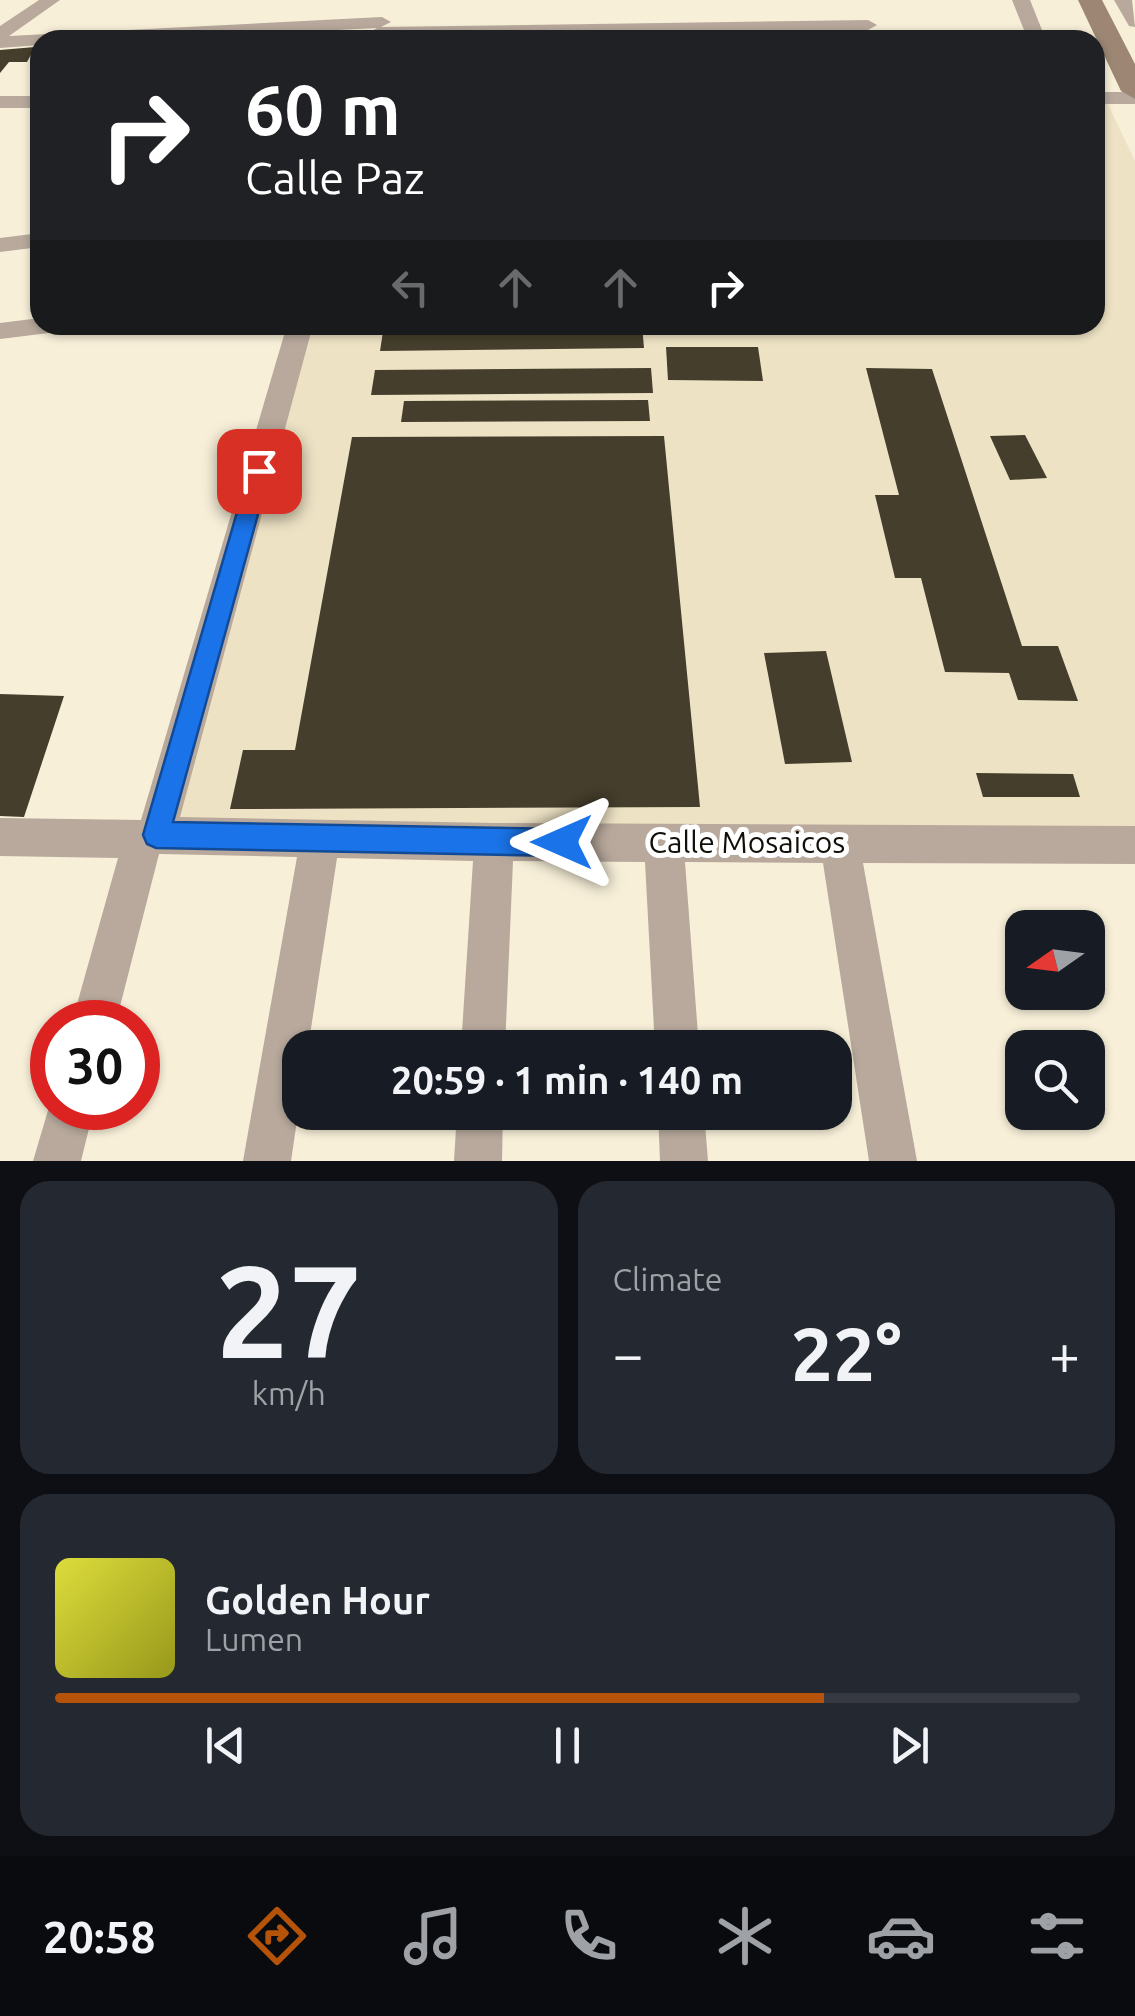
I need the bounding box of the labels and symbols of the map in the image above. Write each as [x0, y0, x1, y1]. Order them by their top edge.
pin [217, 429, 302, 514]
position arrow [510, 790, 614, 894]
street label: Calle Mosaicos [649, 825, 845, 859]
north arrow [1005, 910, 1105, 1010]
speed limit sign: 30 [30, 1000, 160, 1130]

